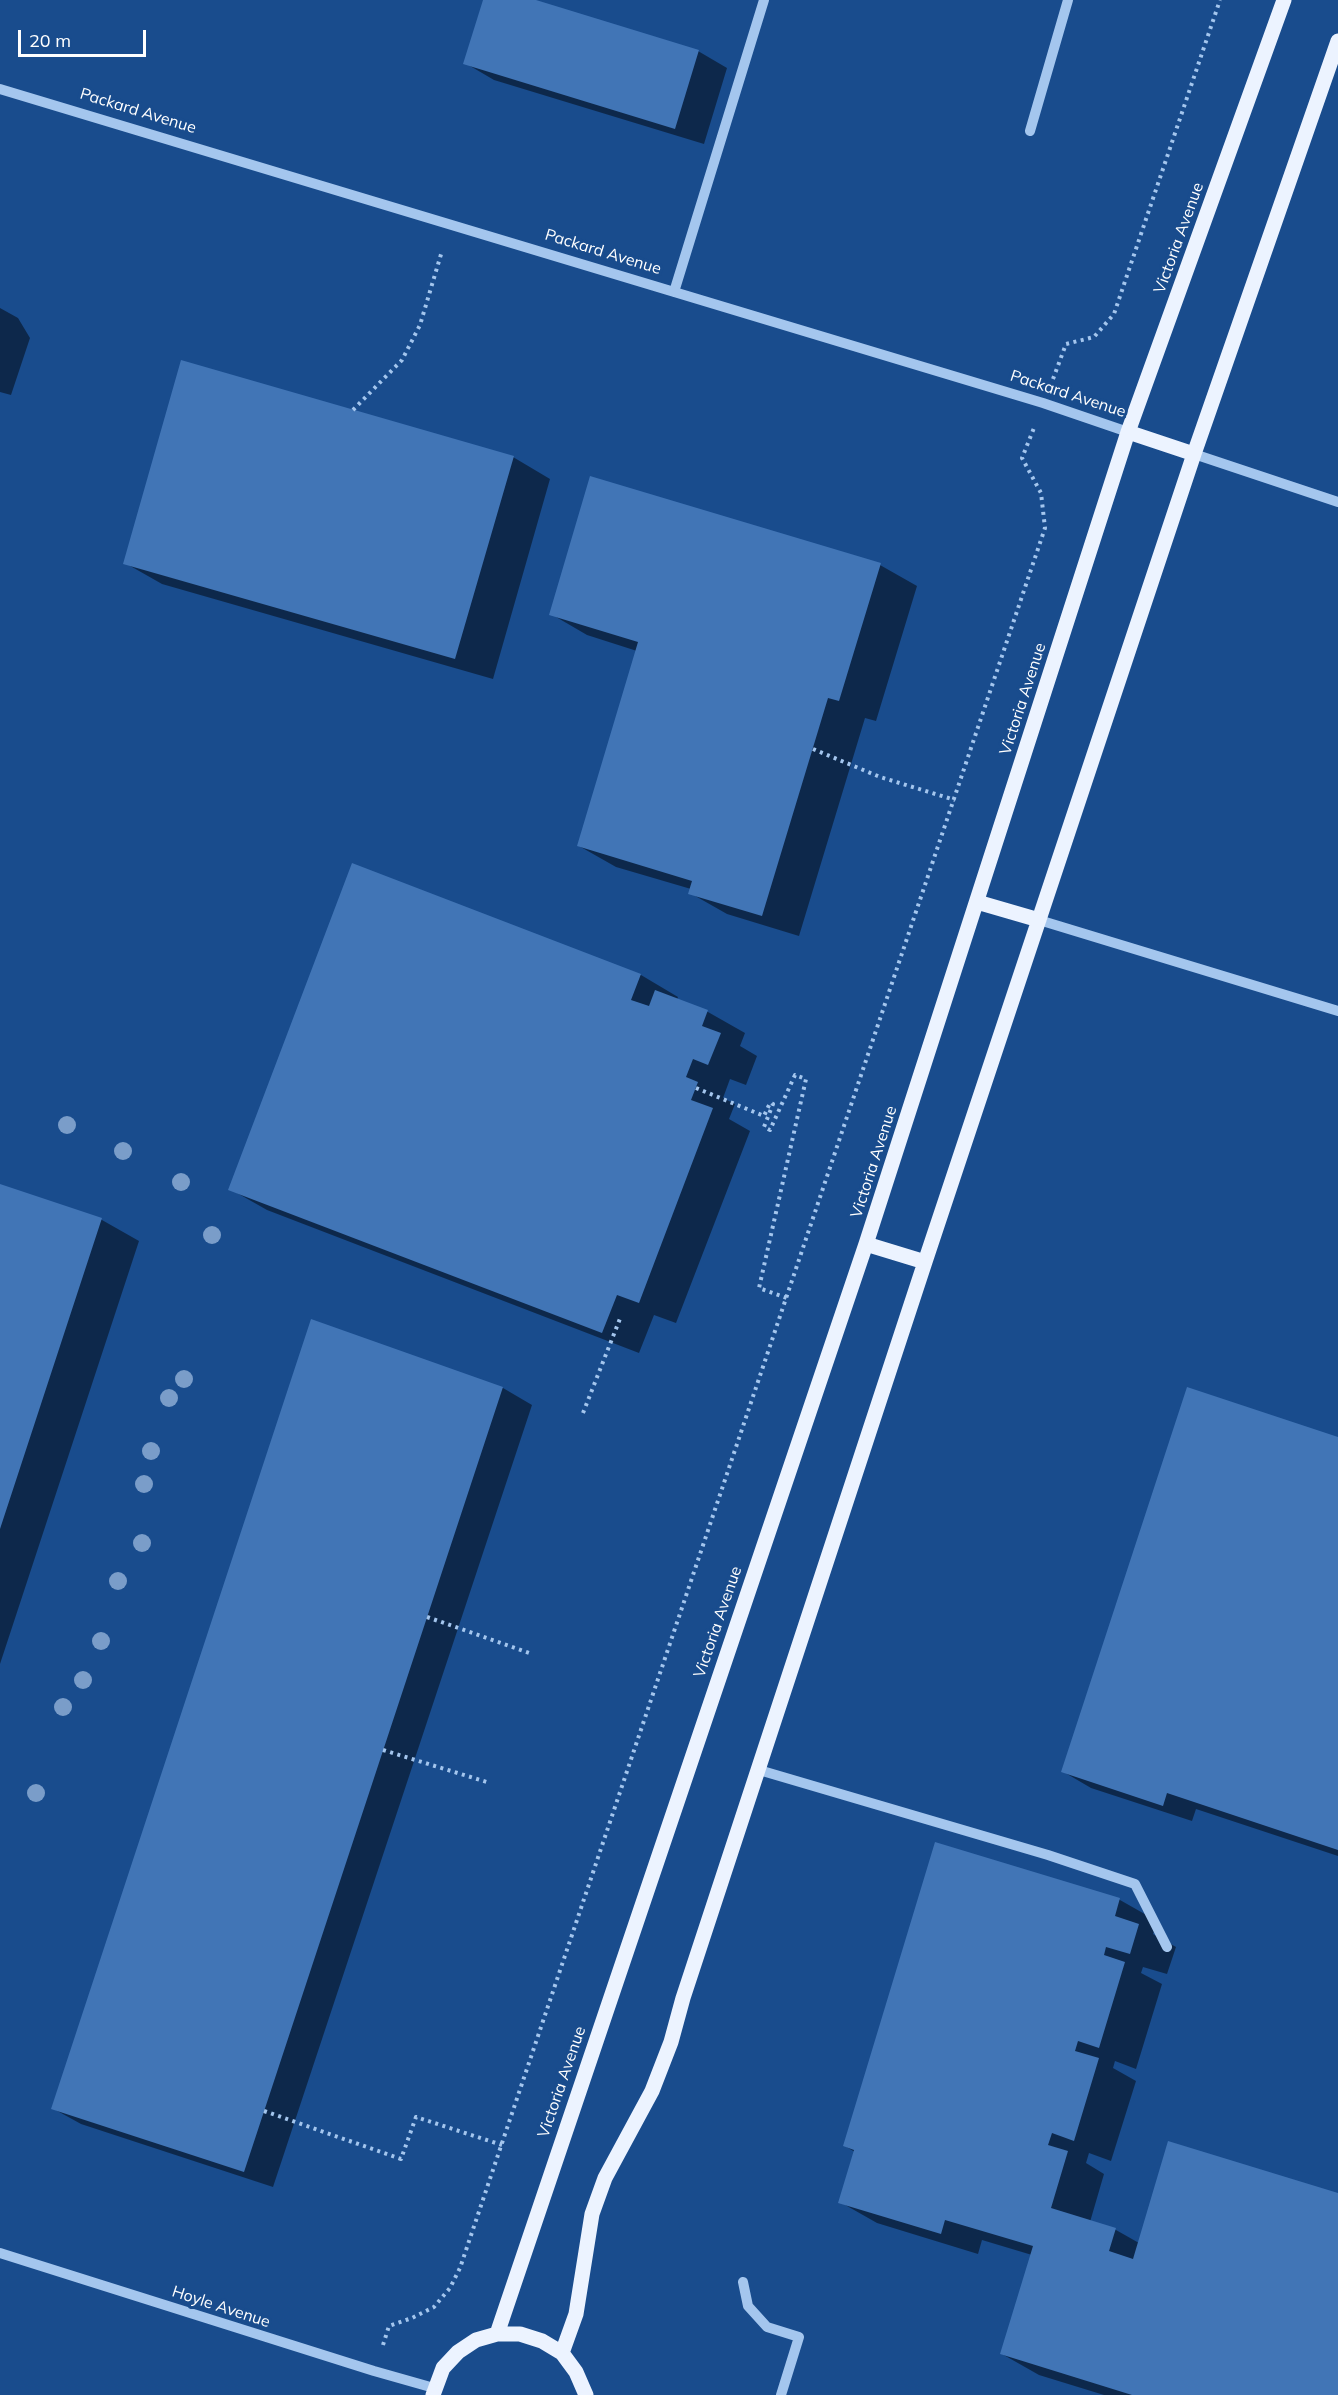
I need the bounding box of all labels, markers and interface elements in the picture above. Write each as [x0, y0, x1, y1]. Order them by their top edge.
scale bar [21, 18, 148, 56]
text: 20 m [29, 29, 71, 52]
street label: Packard Avenue [78, 84, 198, 138]
street label: Victoria Avenue [1150, 180, 1208, 296]
street label: Packard Avenue [543, 225, 663, 279]
street label: Packard Avenue [1008, 366, 1128, 422]
street label: Victoria Avenue [996, 641, 1050, 757]
street label: Victoria Avenue [847, 1104, 901, 1220]
street label: Victoria Avenue [690, 1564, 746, 1680]
street label: Victoria Avenue [534, 2024, 590, 2140]
street label: Hoyle Avenue [169, 2282, 273, 2332]

